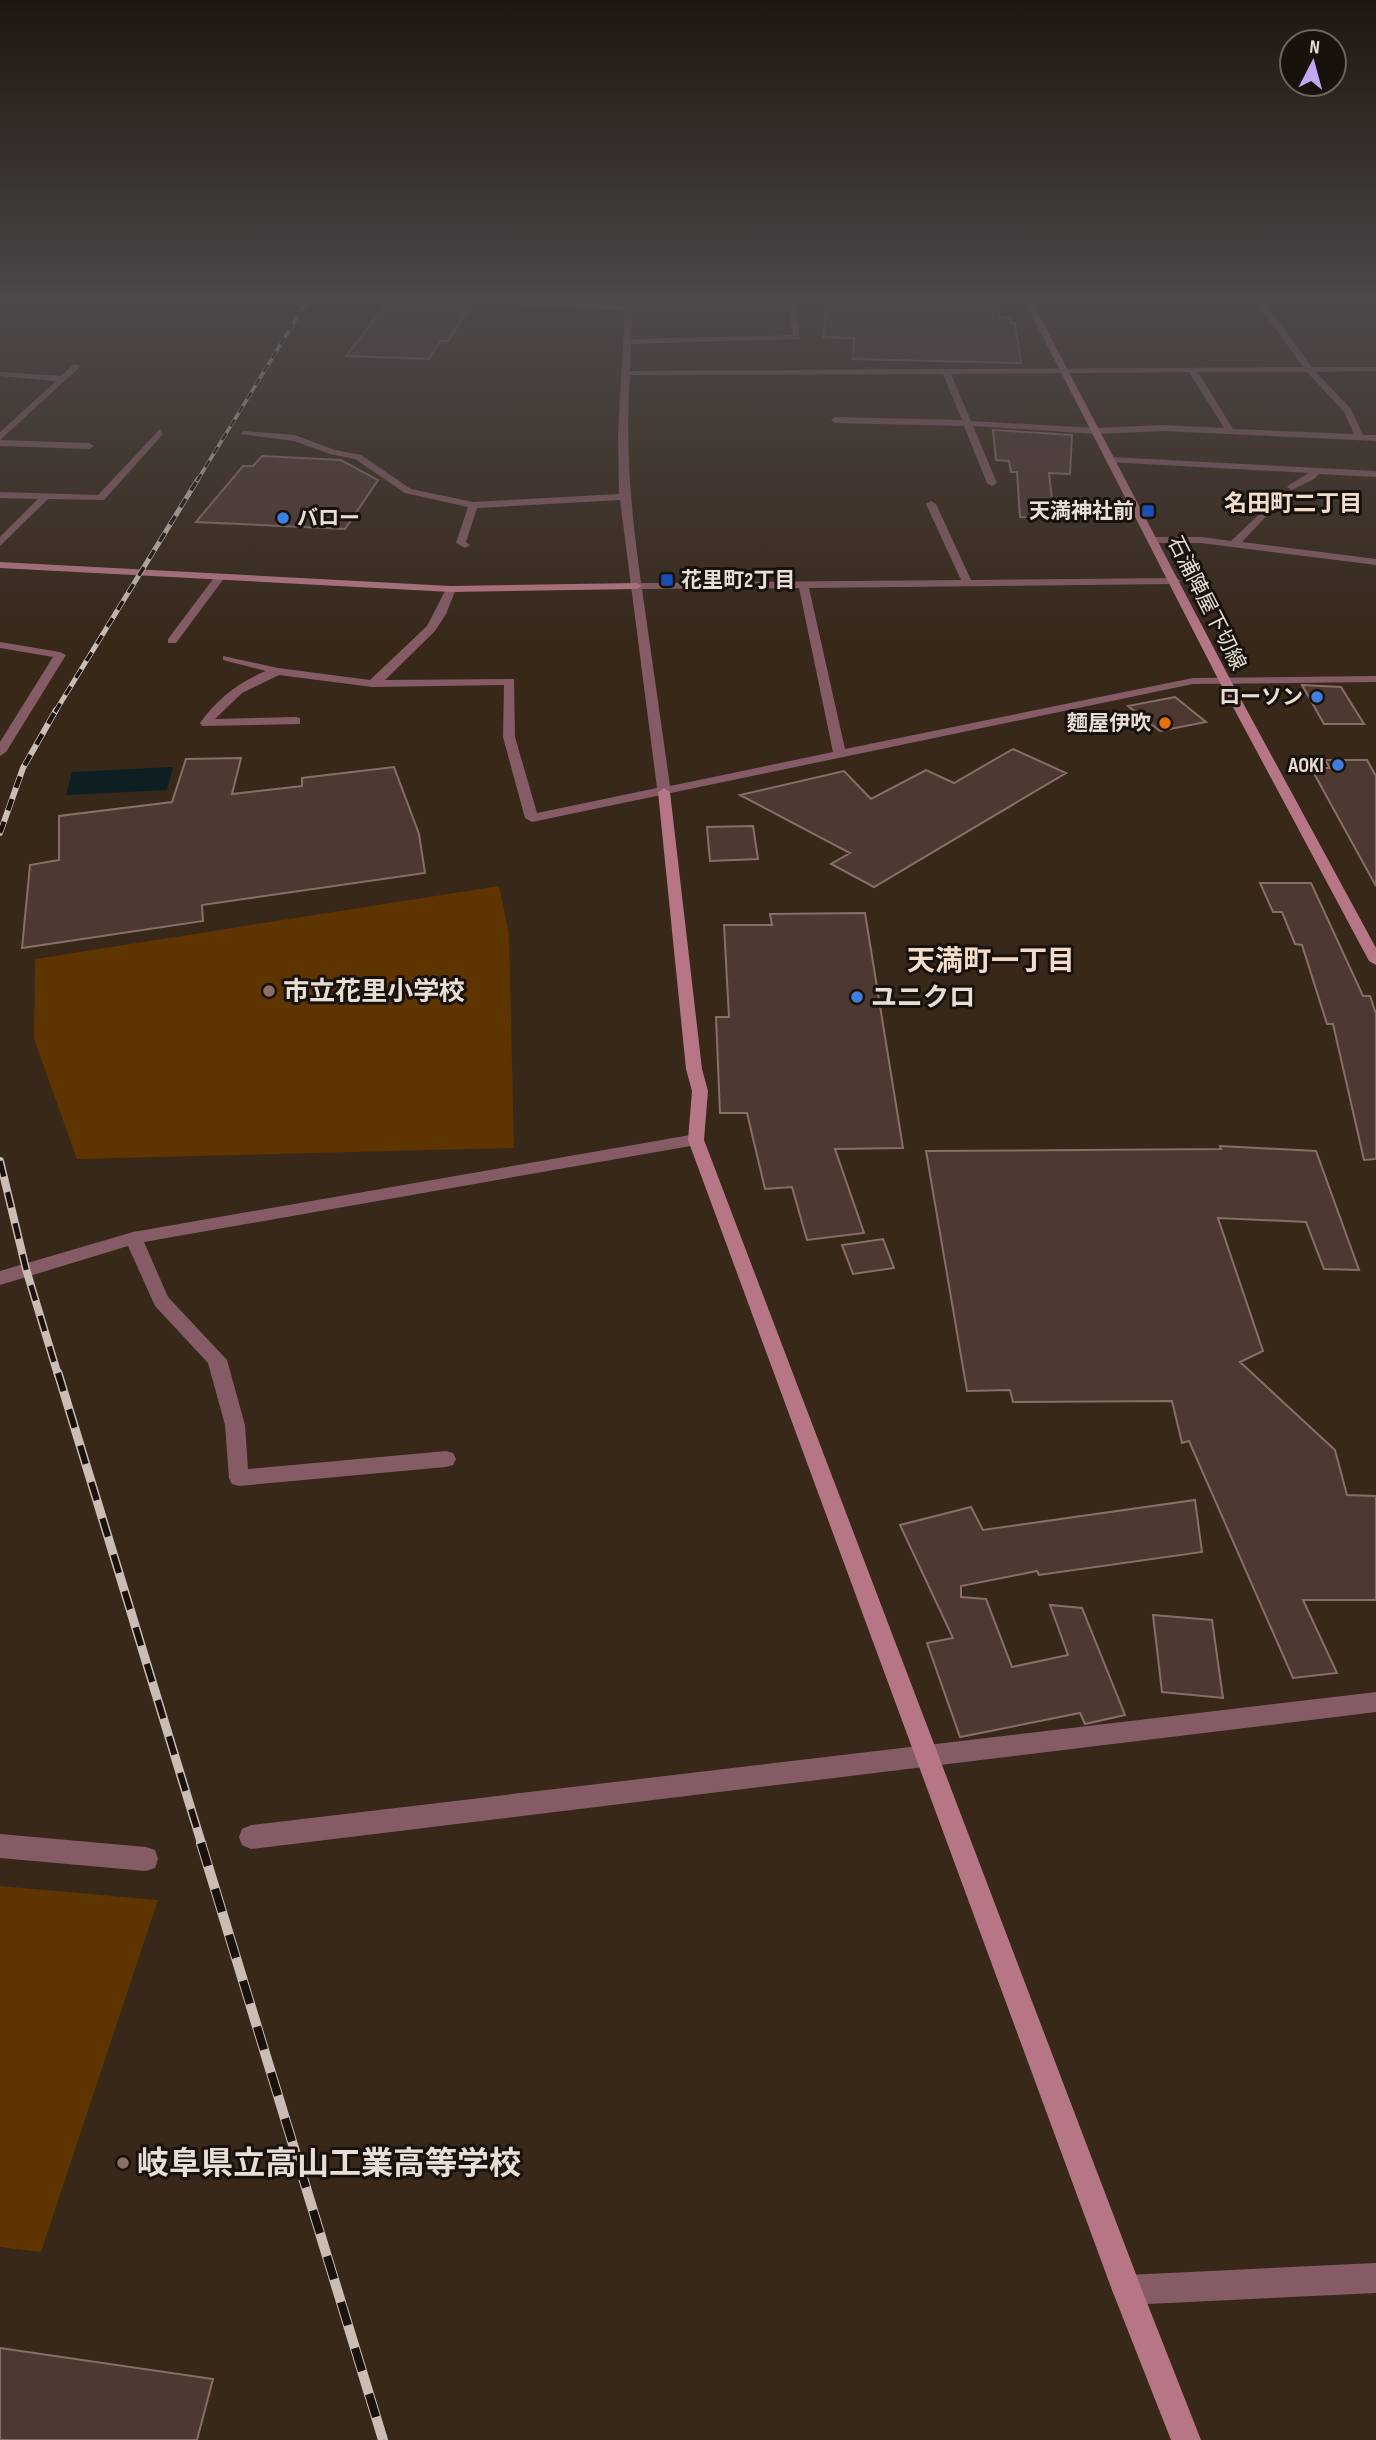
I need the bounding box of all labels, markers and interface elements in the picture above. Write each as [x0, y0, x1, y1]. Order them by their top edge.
north arrow [1278, 28, 1348, 98]
text: N [1308, 36, 1321, 60]
district label: 名田町二丁目 [1224, 490, 1362, 518]
place label: 天満神社前 [1029, 499, 1134, 524]
marker: 天満神社前 [1140, 503, 1156, 519]
place label: バロー [297, 506, 360, 531]
marker: バロー [275, 510, 291, 526]
street label: 石浦陣屋下切線 [1162, 532, 1251, 674]
place label: 花里町2丁目 [681, 568, 795, 593]
marker: 花里町2丁目 [659, 572, 675, 588]
place label: ローソン [1219, 685, 1303, 710]
marker: ローソン [1309, 689, 1325, 705]
place label: 麵屋伊吹 [1067, 711, 1151, 736]
marker: 麵屋伊吹 [1157, 715, 1173, 731]
place label: AOKI [1287, 753, 1324, 778]
marker: AOKI [1330, 757, 1346, 773]
district label: 天満町一丁目 [907, 945, 1075, 978]
place label: 市立花里小学校 [283, 977, 465, 1008]
marker: 市立花里小学校 [261, 983, 277, 999]
place label: ユニクロ [871, 983, 975, 1014]
marker: ユニクロ [849, 989, 865, 1005]
place label: 岐阜県立高山工業高等学校 [137, 2145, 521, 2184]
marker: 岐阜県立高山工業高等学校 [115, 2155, 131, 2171]

